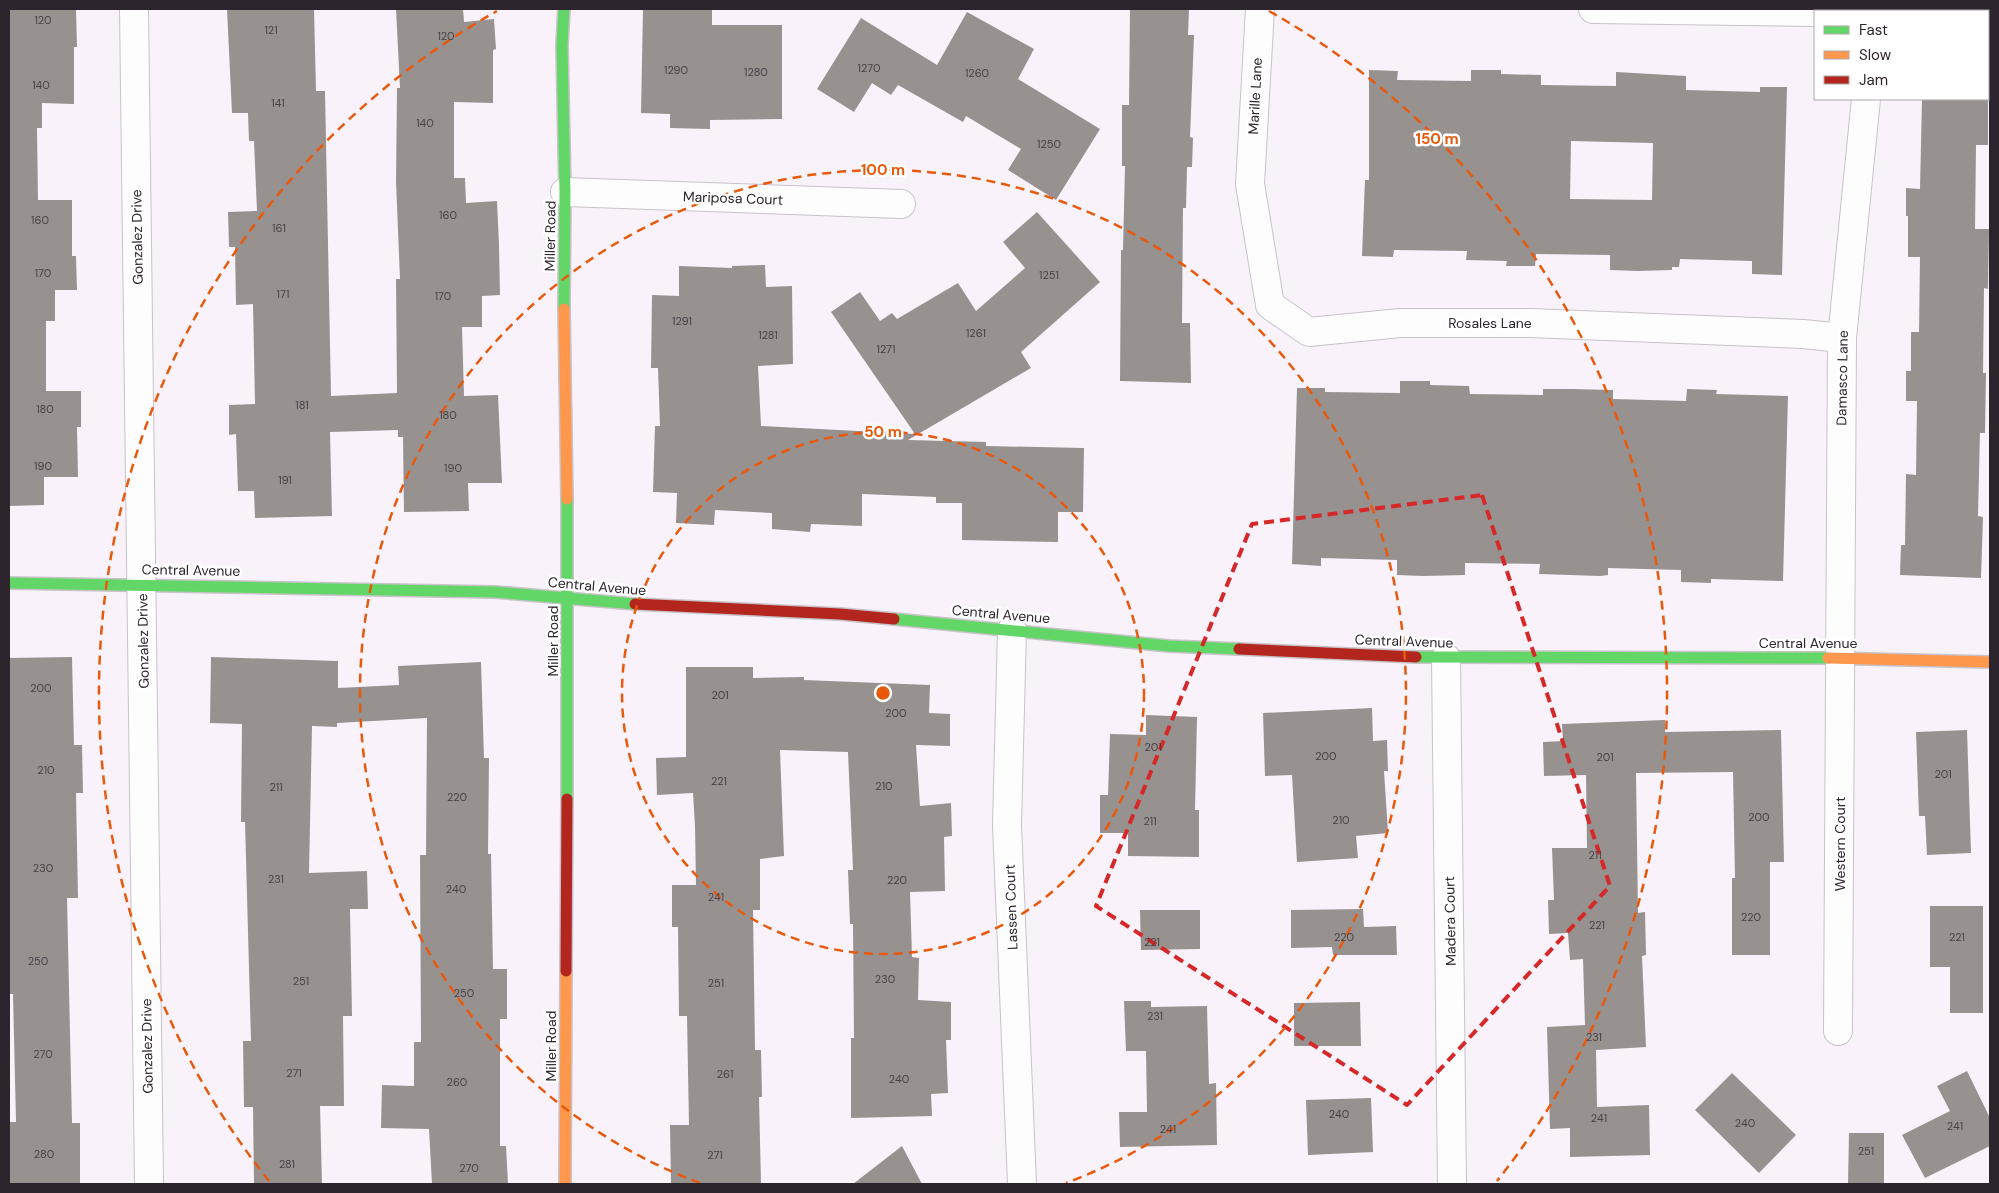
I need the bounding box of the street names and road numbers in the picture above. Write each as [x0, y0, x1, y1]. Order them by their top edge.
street label: Marille Lane [1244, 57, 1266, 135]
street label: Mariposa Court [683, 187, 783, 209]
street label: Gonzalez Drive [127, 189, 147, 285]
street label: Miller Road [540, 200, 560, 272]
street label: Rosales Lane [1448, 314, 1532, 332]
street label: Damasco Lane [1832, 330, 1852, 426]
street label: Central Avenue [141, 560, 241, 580]
street label: Central Avenue [547, 573, 647, 599]
street label: Gonzalez Drive [133, 593, 153, 689]
street label: Central Avenue [951, 601, 1051, 627]
street label: Miller Road [544, 606, 562, 676]
street label: Central Avenue [1354, 630, 1454, 652]
street label: Central Avenue [1759, 634, 1857, 652]
street label: Western Court [1831, 797, 1849, 891]
street label: Lassen Court [1001, 864, 1021, 950]
street label: Madera Court [1440, 876, 1460, 966]
street label: Gonzalez Drive [137, 998, 157, 1094]
street label: Miller Road [542, 1011, 560, 1081]

